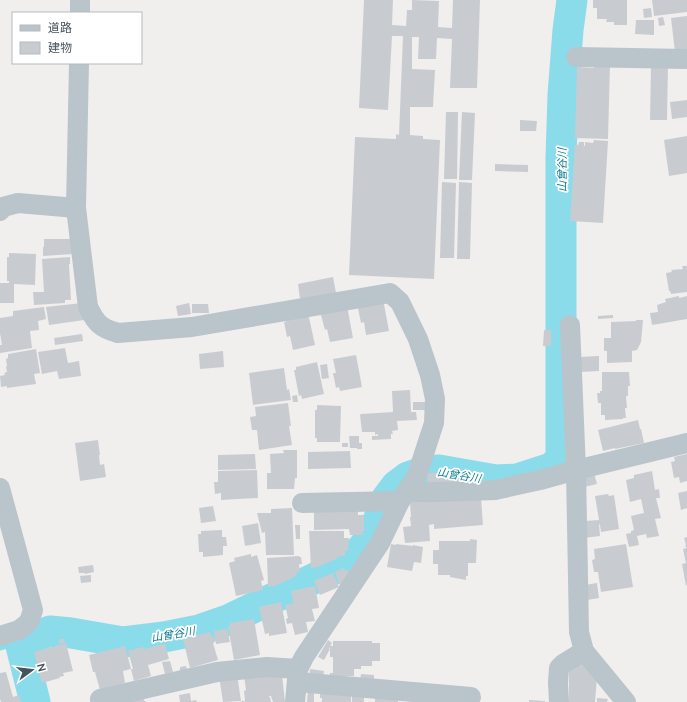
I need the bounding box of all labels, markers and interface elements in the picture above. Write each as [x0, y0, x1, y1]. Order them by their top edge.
legend [12, 12, 142, 64]
text: 道路 [48, 21, 72, 34]
text: 建物 [48, 41, 72, 54]
water label: 山曾谷川 [556, 147, 568, 192]
water label: 山曾谷川 [436, 466, 483, 485]
water label: 山曾谷川 [150, 624, 197, 643]
north arrow [12, 650, 52, 690]
text: N [35, 662, 49, 673]

